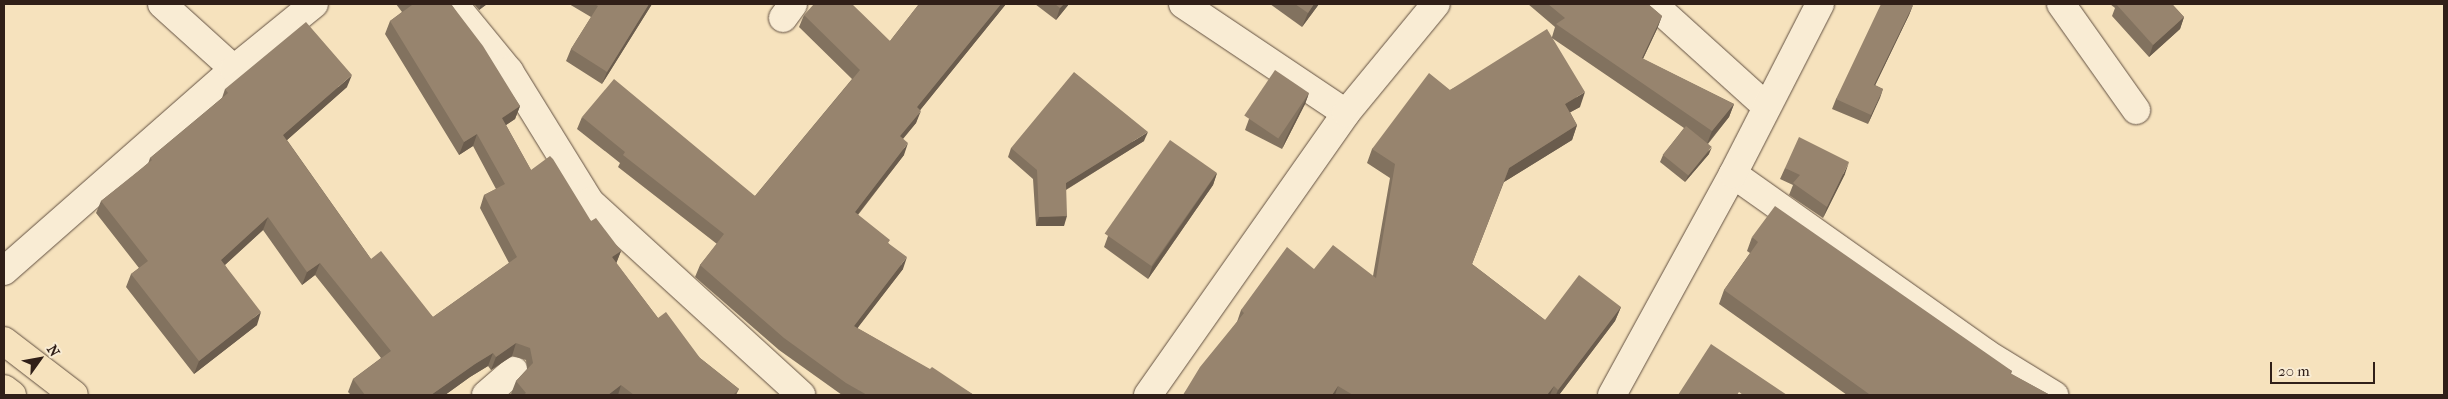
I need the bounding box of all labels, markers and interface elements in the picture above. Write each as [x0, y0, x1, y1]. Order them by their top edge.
north arrow [15, 334, 65, 384]
text: N [43, 342, 63, 360]
scale bar [2273, 352, 2378, 384]
text: 20 m [2278, 362, 2310, 380]

